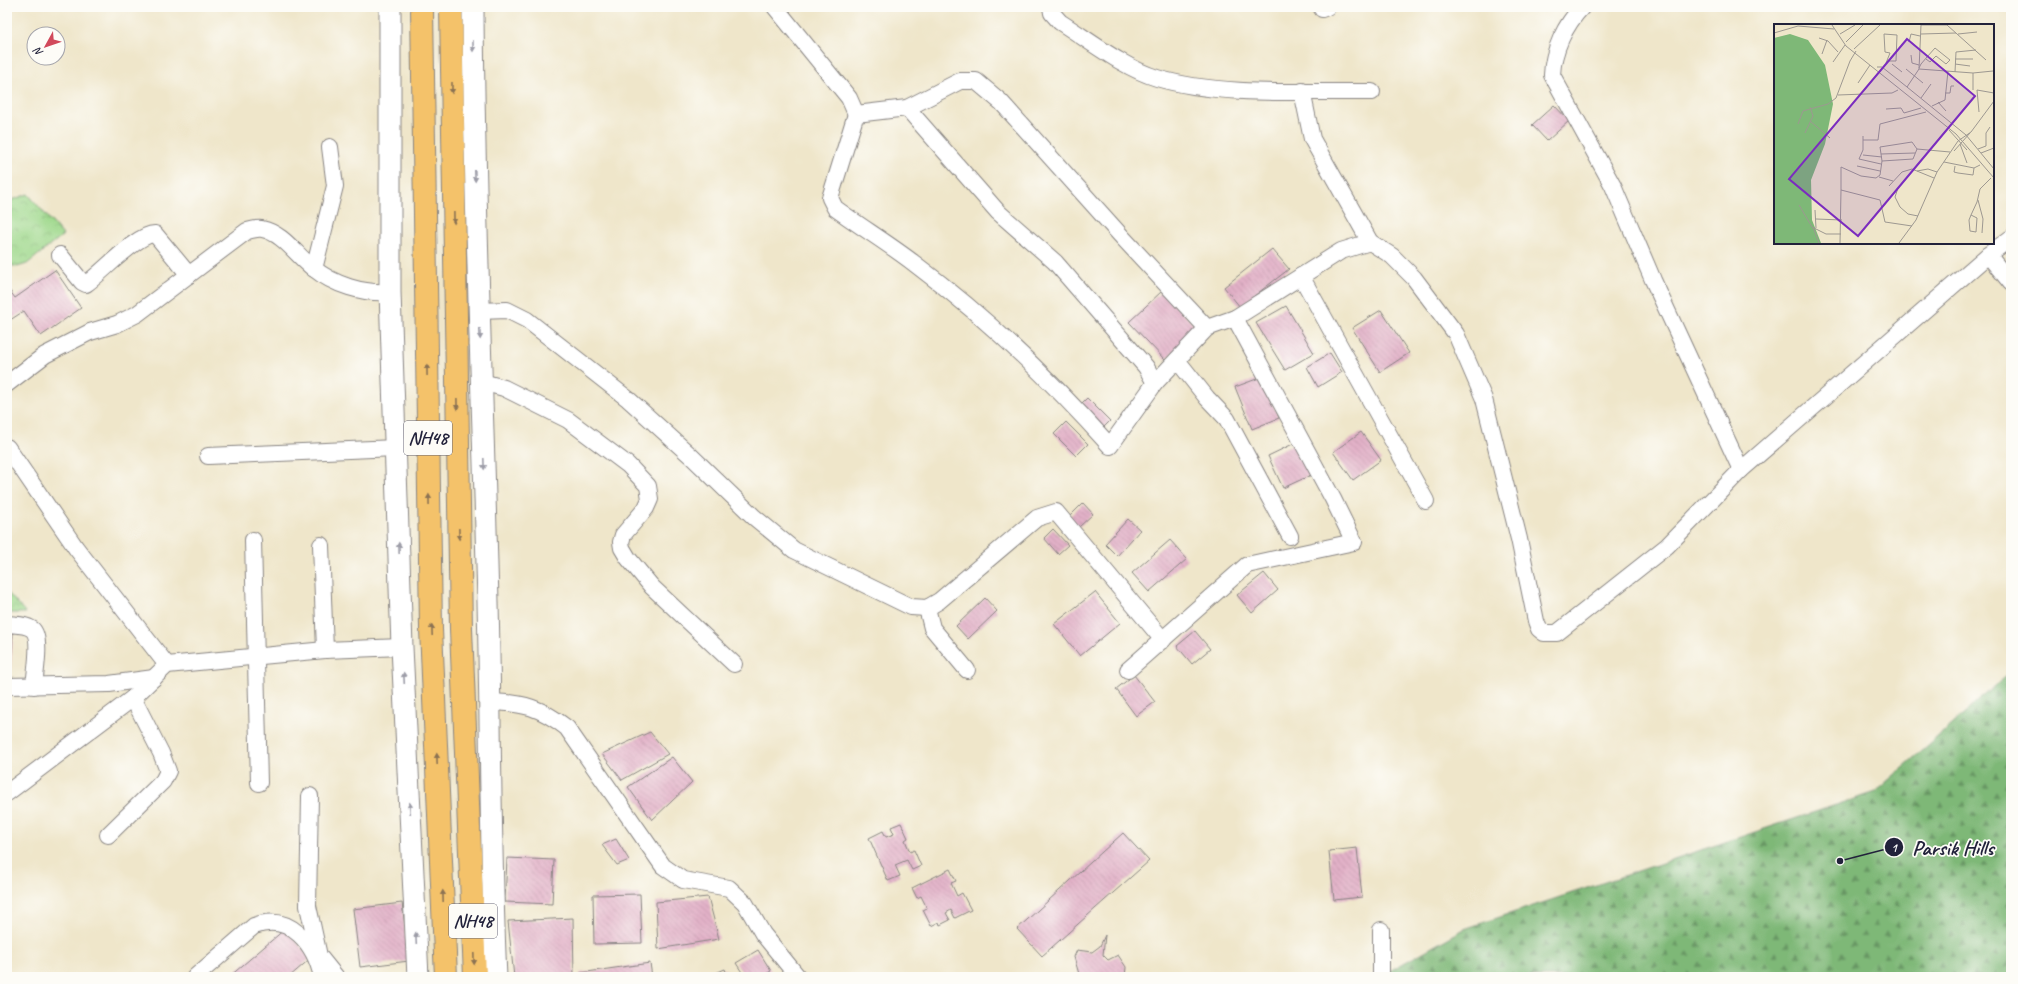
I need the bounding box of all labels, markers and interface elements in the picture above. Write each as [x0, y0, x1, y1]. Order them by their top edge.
inset map [1774, 24, 1994, 244]
north arrow [26, 26, 66, 66]
one-way arrow [470, 40, 476, 53]
text: N [29, 44, 46, 60]
one-way arrow [449, 82, 455, 95]
one-way arrow [472, 170, 478, 183]
one-way arrow [451, 212, 457, 225]
one-way arrow [477, 328, 483, 341]
one-way arrow [424, 363, 430, 376]
one-way arrow [454, 398, 460, 411]
road number: NH48 [404, 421, 452, 455]
one-way arrow [481, 458, 487, 471]
one-way arrow [426, 493, 432, 506]
one-way arrow [456, 528, 462, 541]
one-way arrow [396, 541, 402, 554]
one-way arrow [428, 624, 435, 636]
one-way arrow [401, 671, 407, 684]
one-way arrow [434, 752, 440, 765]
one-way arrow [407, 801, 413, 814]
callout: Parsik Hills [1884, 831, 2002, 864]
text: Parsik Hills [1912, 835, 1996, 861]
text: 1 [1891, 840, 1898, 856]
one-way arrow [439, 890, 446, 902]
road number: NH48 [449, 904, 497, 938]
one-way arrow [413, 932, 420, 944]
one-way arrow [471, 953, 478, 965]

